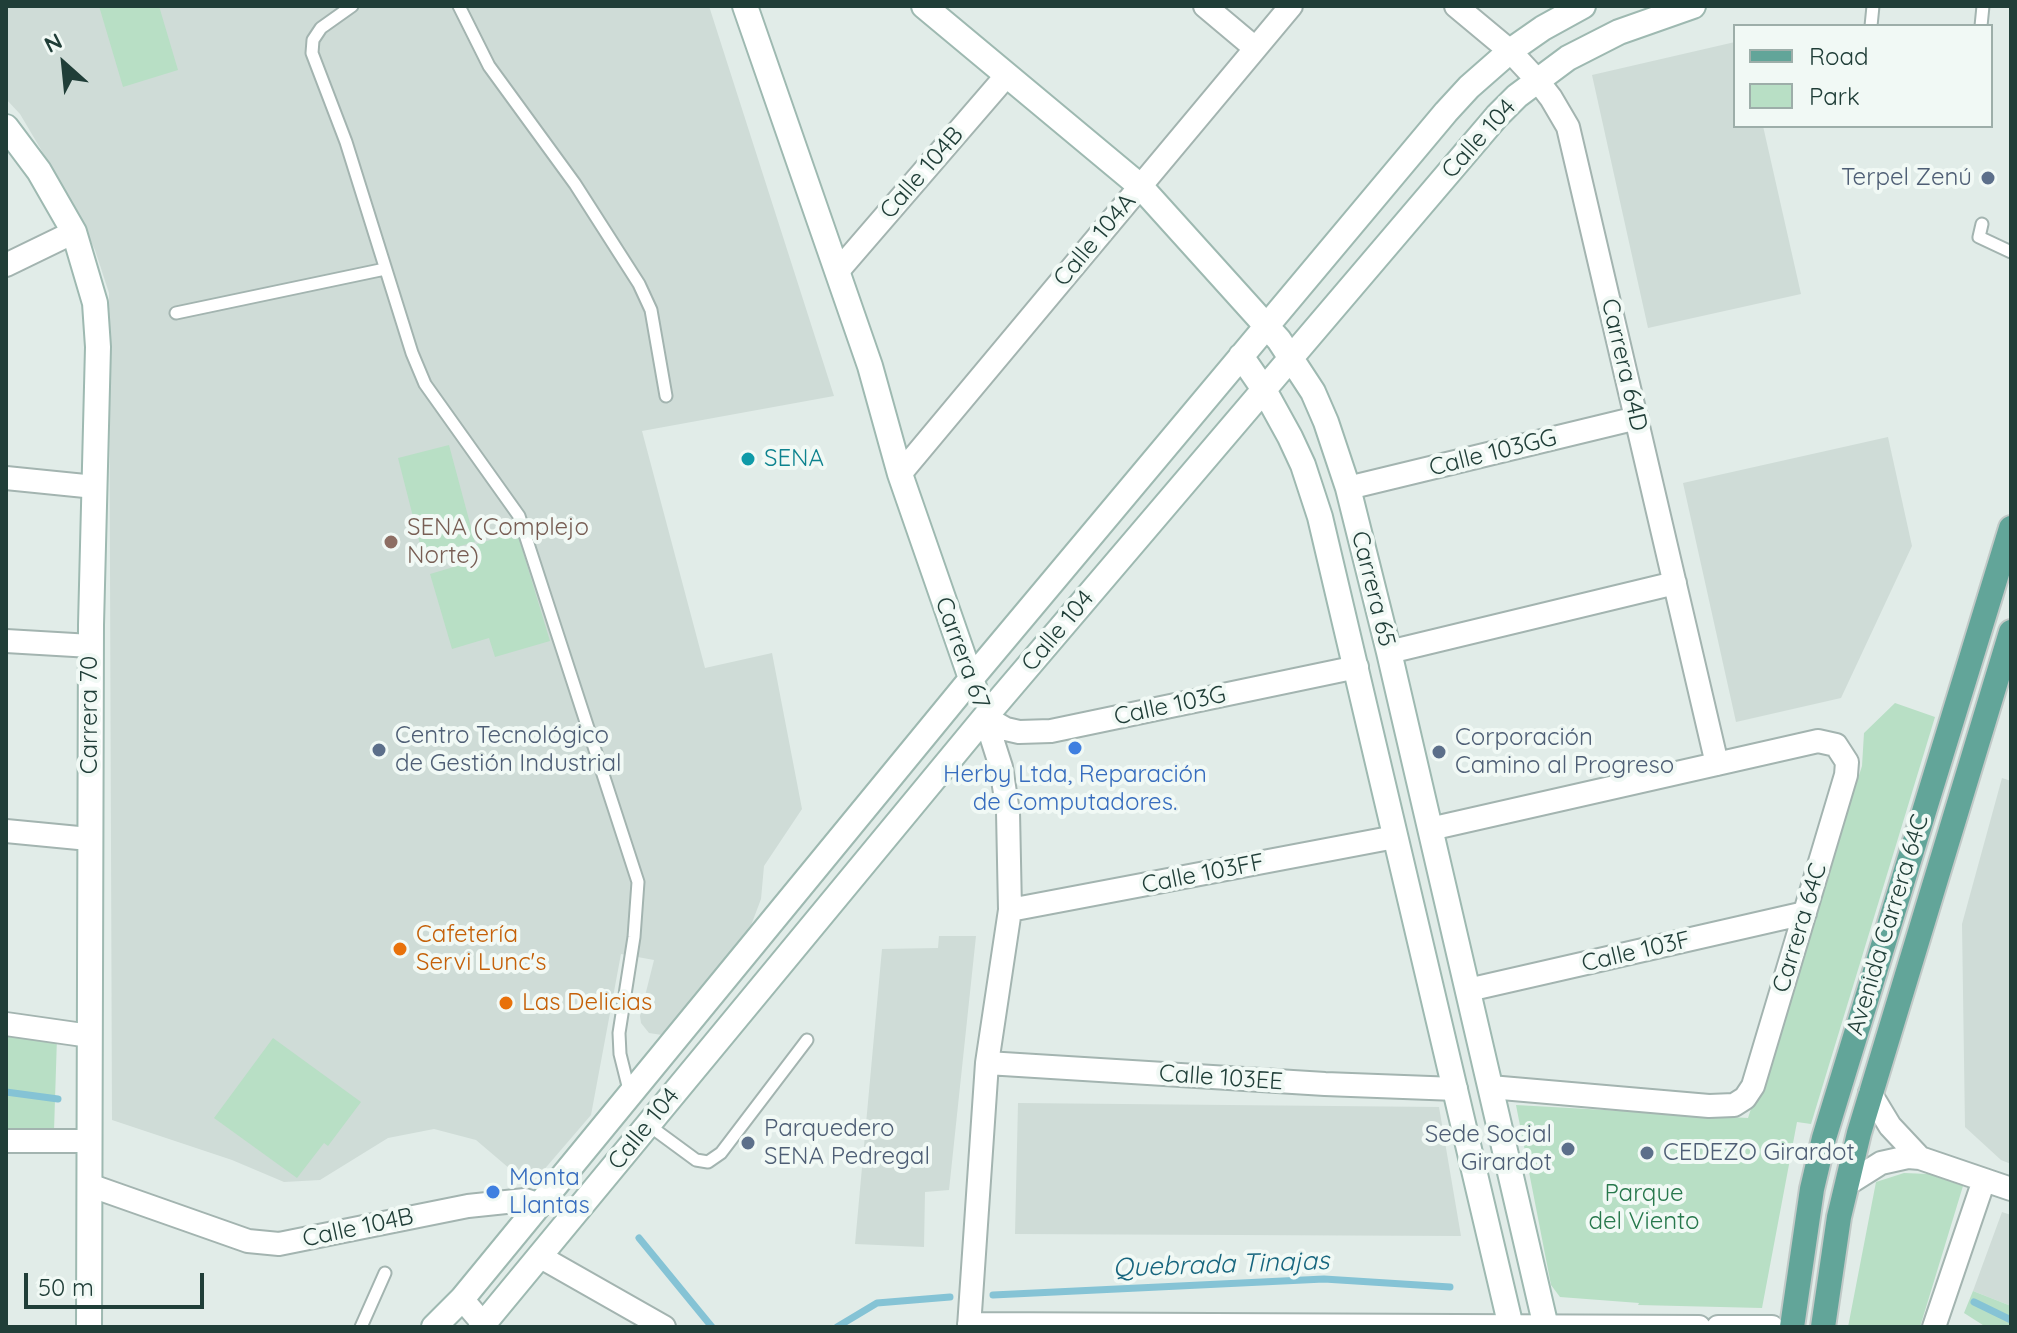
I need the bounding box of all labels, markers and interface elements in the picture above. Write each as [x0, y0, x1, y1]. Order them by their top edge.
north arrow [24, 24, 104, 104]
legend [1733, 24, 1993, 128]
text: N [40, 26, 67, 59]
text: Road [1809, 41, 1869, 71]
text: Park [1809, 81, 1860, 111]
street label: Calle 104 [1436, 93, 1522, 185]
street label: Calle 104B [874, 121, 970, 225]
place label: Terpel Zenú [1841, 164, 1972, 192]
marker: Terpel Zenú [1979, 169, 1997, 187]
street label: Calle 104A [1048, 188, 1142, 292]
street label: Carrera 64D [1595, 296, 1653, 434]
street label: Calle 103GG [1426, 423, 1560, 483]
place label: SENA [764, 445, 824, 473]
marker: SENA [739, 450, 757, 468]
place label: SENA (Complejo Norte) [407, 514, 589, 570]
street label: Carrera 65 [1345, 528, 1401, 650]
marker: SENA (Complejo Norte) [382, 533, 400, 551]
street label: Calle 104 [1016, 585, 1100, 677]
street label: Carrera 67 [928, 593, 996, 713]
street label: Carrera 70 [76, 656, 104, 774]
street label: Calle 103G [1111, 680, 1229, 732]
place label: Centro Tecnológico de Gestión Industrial [395, 722, 622, 778]
place label: Corporación Camino al Progreso [1455, 724, 1674, 780]
marker: Herby Ltda, Reparación de Computadores. [1066, 739, 1084, 757]
marker: Centro Tecnológico de Gestión Industrial [370, 741, 388, 759]
marker: Corporación Camino al Progreso [1430, 743, 1448, 761]
place label: Herby Ltda, Reparación de Computadores. [943, 761, 1207, 817]
street label: Avenida Carrera 64C [1841, 811, 1935, 1039]
street label: Calle 103FF [1139, 848, 1267, 900]
street label: Carrera 64C [1767, 860, 1833, 996]
place label: Cafetería Servi Lunc's [416, 921, 546, 977]
street label: Calle 103F [1579, 926, 1693, 978]
marker: Cafetería Servi Lunc's [391, 940, 409, 958]
place label: Las Delicias [522, 989, 652, 1017]
marker: Las Delicias [497, 994, 515, 1012]
street label: Calle 103EE [1158, 1059, 1284, 1097]
street label: Calle 104 [602, 1082, 686, 1176]
place label: Parquedero SENA Pedregal [764, 1115, 930, 1171]
place label: Sede Social Girardot [1425, 1121, 1552, 1177]
marker: Parquedero SENA Pedregal [739, 1134, 757, 1152]
place label: CEDEZO Girardot [1663, 1139, 1855, 1167]
marker: Sede Social Girardot [1559, 1140, 1577, 1158]
marker: CEDEZO Girardot [1638, 1144, 1656, 1162]
place label: Monta Llantas [509, 1164, 590, 1220]
park label: Parque del Viento [1588, 1180, 1700, 1236]
marker: Monta Llantas [484, 1183, 502, 1201]
street label: Calle 104B [300, 1202, 416, 1254]
water label: Quebrada Tinajas [1112, 1246, 1330, 1284]
scale bar [28, 1257, 208, 1307]
text: 50 m [38, 1272, 94, 1302]

